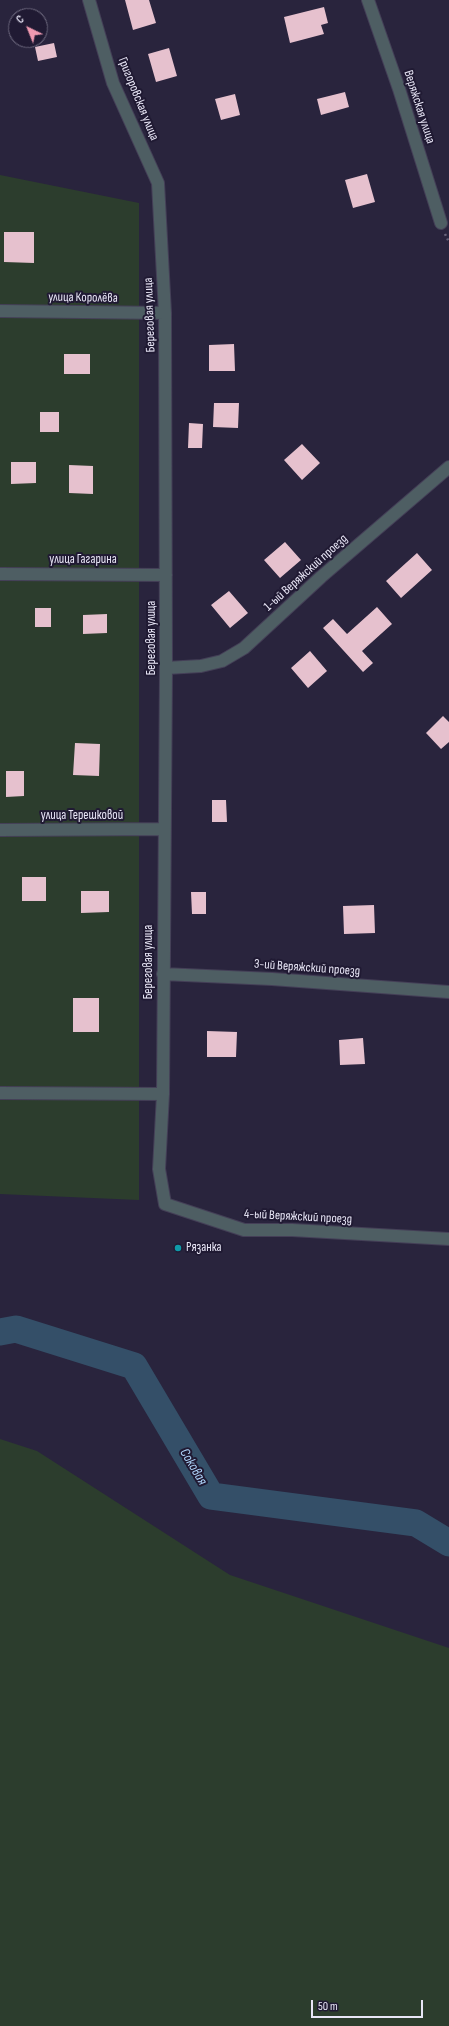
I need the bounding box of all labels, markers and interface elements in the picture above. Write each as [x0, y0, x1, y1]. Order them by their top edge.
north arrow [8, 8, 48, 48]
text: С [14, 13, 27, 26]
street label: Григоровская улица [114, 55, 162, 143]
street label: Веряжская улица [400, 68, 438, 146]
street label: Береговая улица [141, 277, 159, 353]
street label: улица Королёва [48, 290, 118, 306]
street label: 1-ый Веряжский проезд [261, 531, 351, 615]
street label: улица Гагарина [49, 552, 117, 568]
street label: Береговая улица [144, 601, 160, 675]
street label: улица Терешковой [41, 808, 123, 824]
street label: Береговая улица [141, 925, 157, 999]
street label: 3-ий Веряжский проезд [253, 957, 361, 979]
street label: 4-ый Веряжский проезд [244, 1206, 352, 1228]
place label: Рязанка [186, 1240, 222, 1256]
marker: Рязанка [173, 1243, 183, 1253]
water label: Соковая [176, 1446, 210, 1488]
scale bar [313, 1992, 425, 2018]
text: 50 m [318, 1999, 338, 2014]

